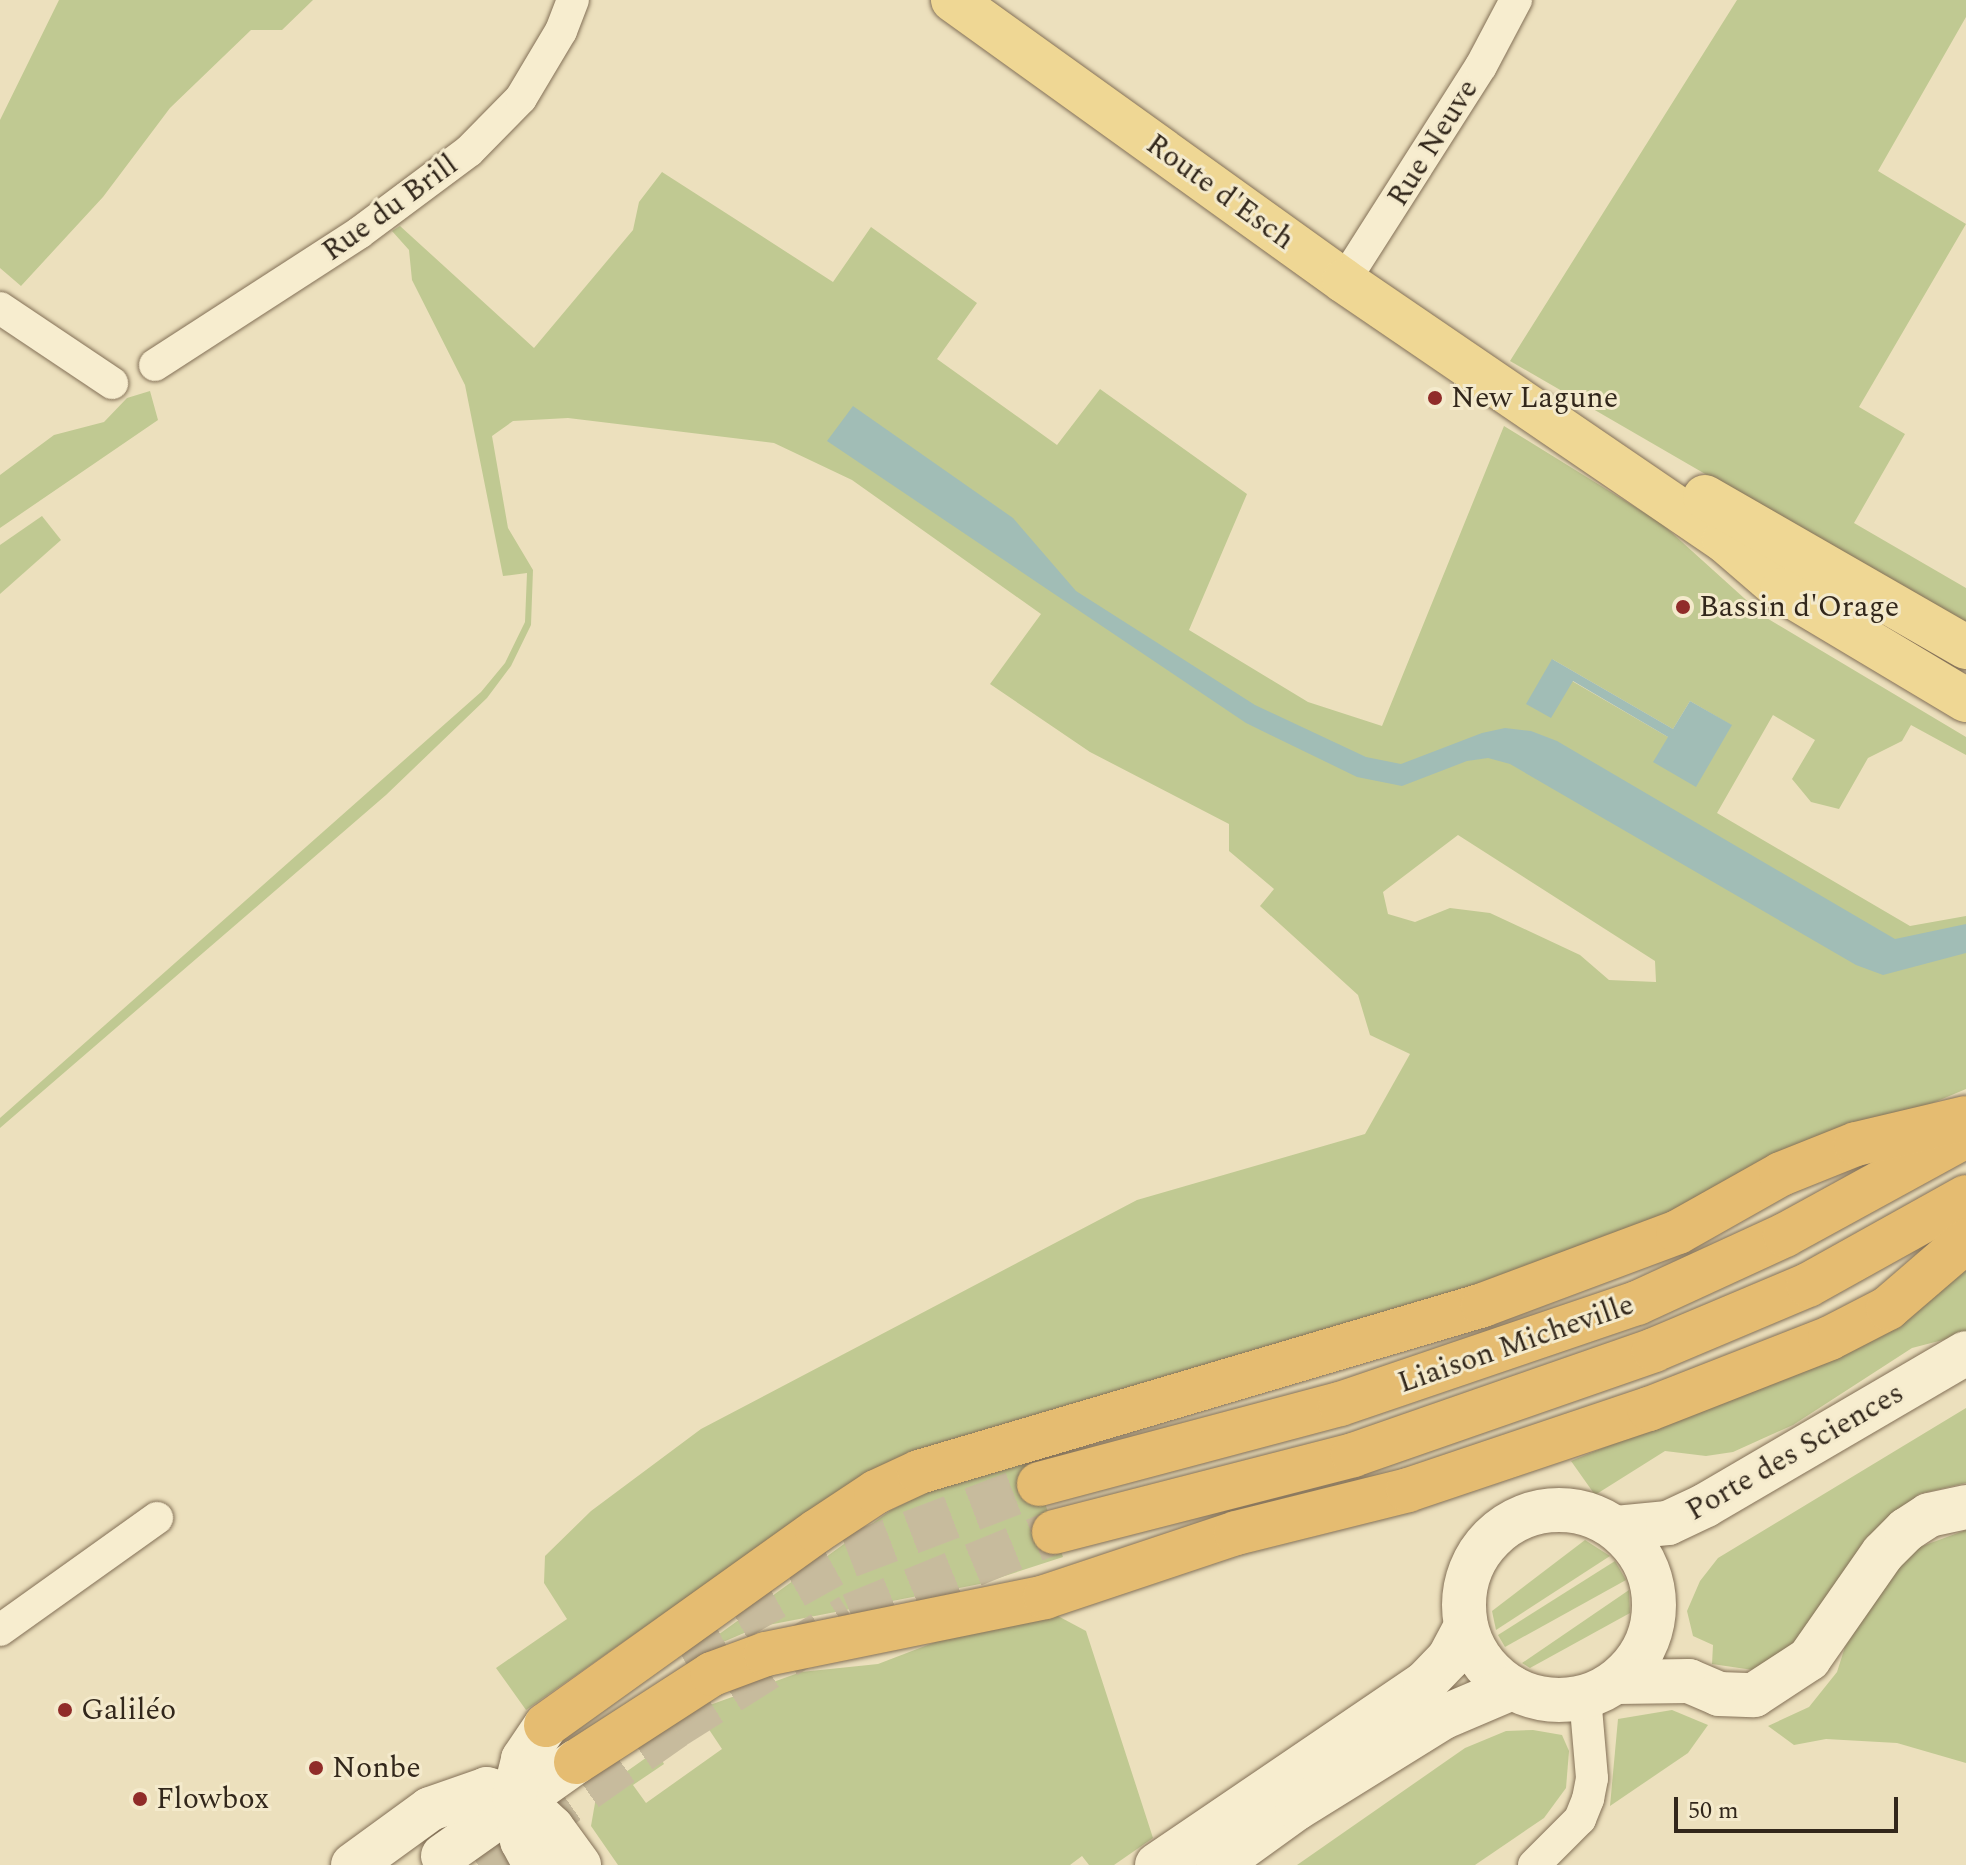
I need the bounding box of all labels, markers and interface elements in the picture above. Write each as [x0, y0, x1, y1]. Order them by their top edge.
street label: Rue Neuve [1380, 73, 1486, 213]
street label: Route d'Esch [1139, 126, 1301, 258]
street label: Rue du Brill [315, 147, 465, 269]
place label: New Lagune [1451, 380, 1618, 416]
marker: New Lagune [1426, 389, 1444, 407]
place label: Bassin d'Orage [1699, 589, 1899, 625]
marker: Bassin d'Orage [1674, 598, 1692, 616]
street label: Liaison Micheville [1393, 1287, 1639, 1401]
street label: Porte des Sciences [1680, 1375, 1910, 1529]
place label: Galiléo [81, 1692, 176, 1728]
marker: Galiléo [56, 1701, 74, 1719]
place label: Nonbe [332, 1750, 421, 1786]
marker: Nonbe [307, 1759, 325, 1777]
place label: Flowbox [156, 1781, 269, 1817]
scale bar [1678, 1781, 1902, 1831]
marker: Flowbox [131, 1790, 149, 1808]
text: 50 m [1688, 1793, 1739, 1829]

